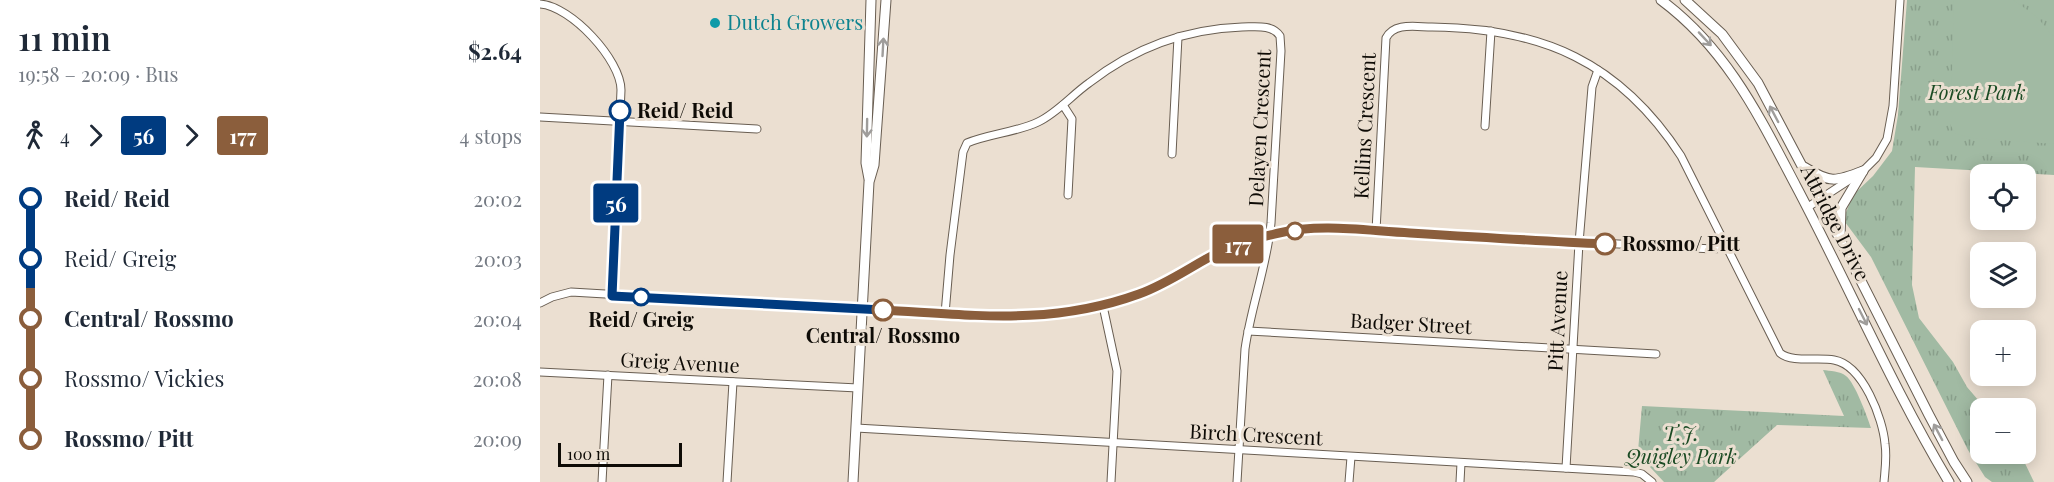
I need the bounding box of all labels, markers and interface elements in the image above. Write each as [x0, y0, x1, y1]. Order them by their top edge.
place label: Dutch Growers [727, 8, 863, 35]
text: 11 min [18, 15, 111, 59]
marker: Dutch Growers [708, 16, 722, 30]
one-way arrow [1698, 31, 1712, 46]
text: $2.64 [468, 36, 522, 66]
one-way arrow [877, 37, 888, 57]
street label: Delayen Crescent [1241, 48, 1276, 207]
street label: Kellins Crescent [1346, 51, 1381, 200]
text: 19:58 – 20:09 · Bus [18, 60, 178, 87]
park label: Forest Park [1927, 78, 2026, 105]
place label: Reid/ Reid [637, 96, 733, 123]
marker: Reid/ Reid [609, 100, 631, 122]
one-way arrow [1768, 106, 1780, 123]
one-way arrow [861, 118, 873, 138]
icon: walk [18, 119, 51, 152]
icon: forward [79, 119, 112, 152]
icon: forward [175, 119, 208, 152]
text: 56 [133, 121, 154, 149]
text: 177 [229, 121, 256, 149]
text: 4 [60, 122, 70, 149]
text: 4 stops [460, 122, 522, 149]
street label: Attridge Drive [1795, 159, 1877, 285]
map controls [1970, 164, 2036, 464]
button: locate [1970, 164, 2036, 230]
text: Reid/ Reid [64, 183, 170, 213]
line badge: 56 [589, 184, 643, 222]
text: 20:02 [474, 185, 522, 212]
text: 56 [605, 189, 627, 217]
unlabelled marker [1286, 222, 1304, 240]
line badge: 177 [1204, 224, 1272, 264]
place label: Rossmo/ Pitt [1622, 229, 1741, 256]
text: 177 [1224, 230, 1252, 258]
marker: Rossmo/ Pitt [1594, 233, 1616, 255]
button: layers [1970, 242, 2036, 308]
text: Reid/ Greig [64, 243, 176, 273]
text: 20:03 [474, 245, 522, 272]
street label: Pitt Avenue [1540, 270, 1573, 372]
marker: Reid/ Greig [632, 288, 650, 306]
marker: Central/ Rossmo [872, 299, 894, 321]
text: Central/ Rossmo [64, 303, 234, 333]
text: 20:04 [473, 305, 522, 332]
place label: Reid/ Greig [588, 305, 694, 332]
street label: Badger Street [1350, 306, 1473, 339]
one-way arrow [1857, 308, 1869, 326]
button: + [1970, 320, 2036, 386]
place label: Central/ Rossmo [806, 321, 960, 348]
street label: Greig Avenue [620, 345, 740, 378]
text: Rossmo/ Vickies [64, 363, 224, 393]
text: 20:08 [473, 365, 522, 392]
button: − [1970, 398, 2036, 464]
street label: Birch Crescent [1189, 417, 1324, 451]
park label: T.J. Quigley Park [1624, 419, 1737, 469]
text: Rossmo/ Pitt [64, 423, 193, 453]
one-way arrow [1932, 423, 1943, 441]
text: 20:09 [473, 425, 522, 452]
scale bar [558, 440, 682, 468]
text: 100 m [567, 443, 610, 464]

